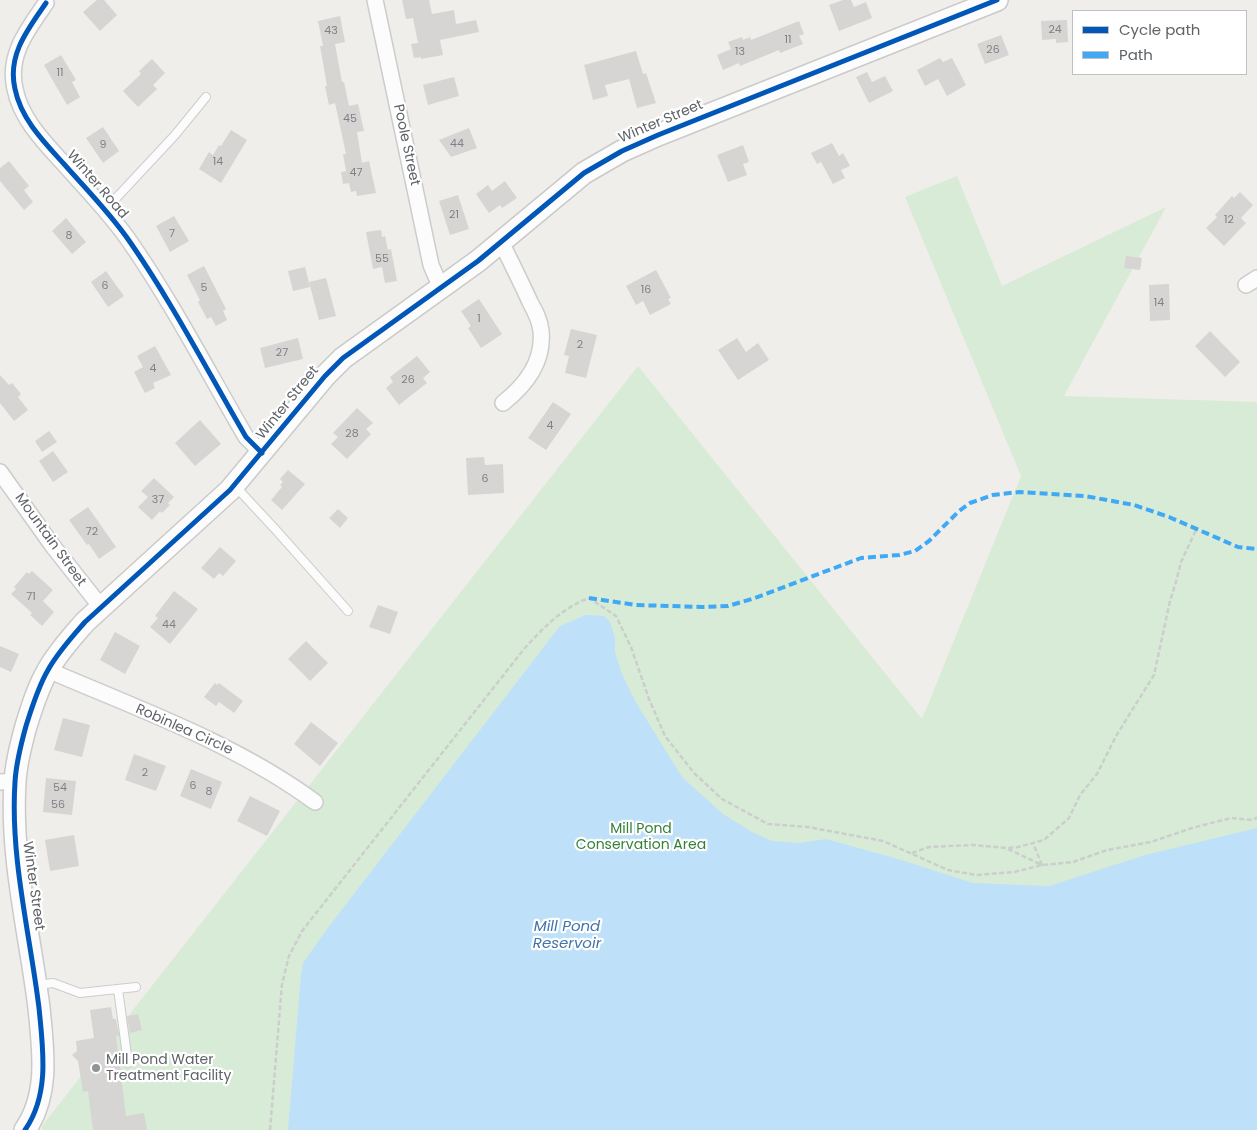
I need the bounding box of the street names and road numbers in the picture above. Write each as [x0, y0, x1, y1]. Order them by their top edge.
street label: Winter Street [616, 97, 706, 147]
street label: Poole Street [389, 103, 423, 187]
street label: Winter Road [63, 147, 131, 223]
street label: Winter Street [253, 363, 323, 443]
street label: Mountain Street [11, 490, 89, 590]
street label: Robinlea Circle [133, 701, 235, 759]
street label: Winter Street [18, 840, 48, 932]

